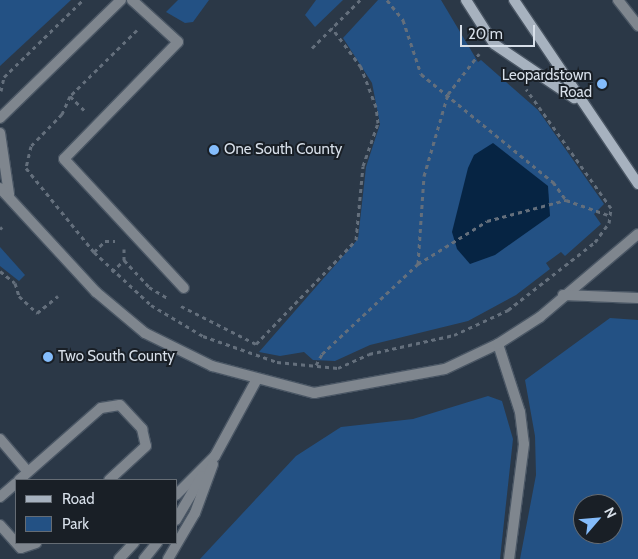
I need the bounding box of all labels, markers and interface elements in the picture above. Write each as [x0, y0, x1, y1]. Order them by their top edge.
scale bar [463, 15, 538, 47]
text: 20 m [468, 25, 503, 43]
place label: Leopardstown Road [502, 66, 592, 101]
marker: Leopardstown Road [596, 78, 608, 90]
place label: One South County [224, 141, 342, 159]
marker: One South County [208, 144, 220, 156]
place label: Two South County [58, 348, 175, 366]
marker: Two South County [42, 351, 54, 363]
legend [15, 479, 178, 544]
text: Road [62, 490, 95, 508]
north arrow [573, 494, 623, 544]
text: N [600, 504, 621, 521]
text: Park [62, 515, 89, 533]

